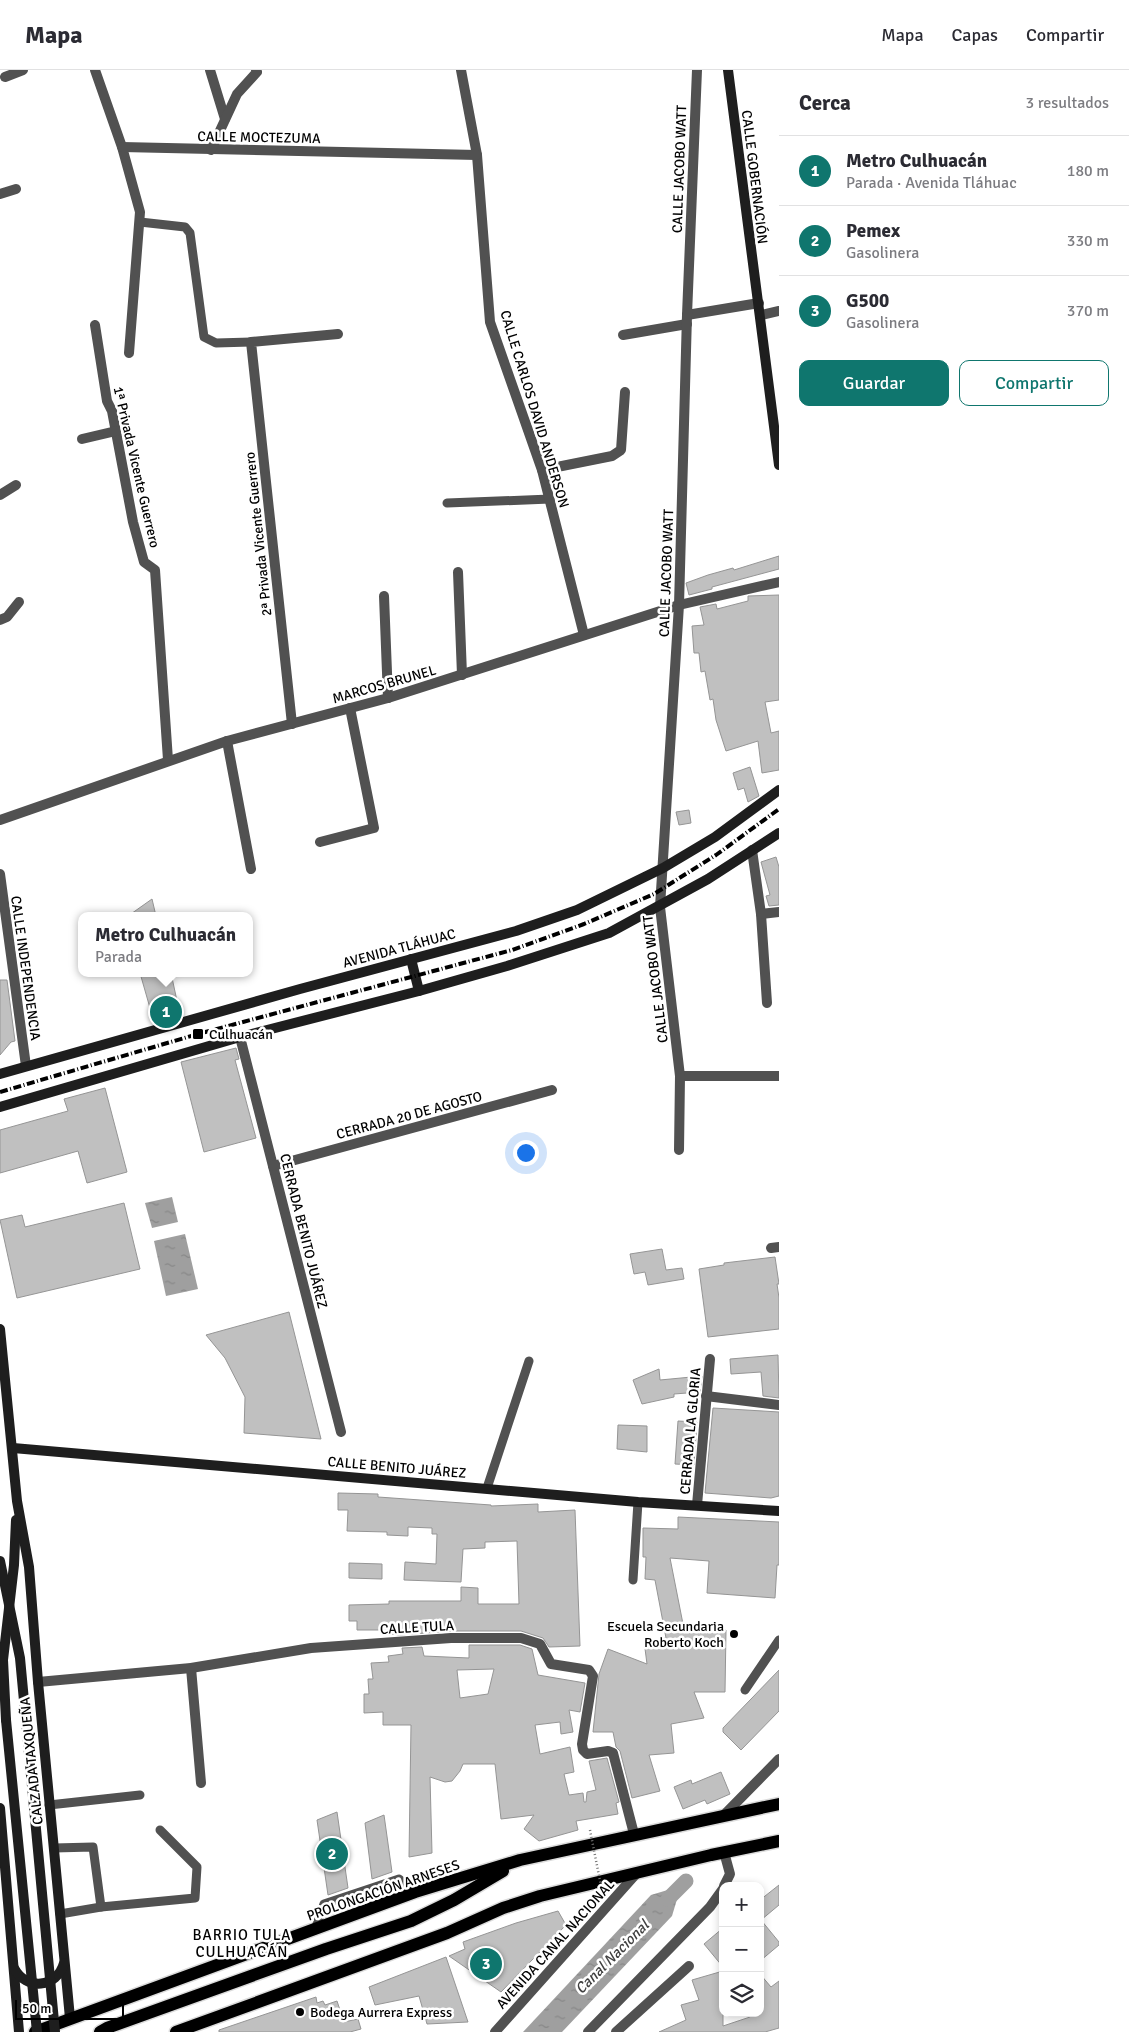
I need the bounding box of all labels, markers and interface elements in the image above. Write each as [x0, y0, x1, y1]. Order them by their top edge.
text: Mapa [25, 20, 83, 50]
text: Mapa [881, 24, 924, 46]
text: Capas [952, 24, 998, 46]
text: Compartir [1026, 24, 1104, 46]
text: Cerca [799, 90, 851, 116]
text: 3 resultados [1026, 93, 1109, 113]
street label: CALLE JACOBO WATT [669, 104, 690, 233]
street label: CALLE GOBERNACIÓN [738, 109, 771, 245]
street label: CALLE MOCTEZUMA [197, 128, 321, 147]
text: Metro Culhuacán [846, 149, 987, 173]
text: 1 [811, 161, 819, 181]
text: 180 m [1067, 161, 1109, 181]
text: Parada · Avenida Tláhuac [846, 173, 1017, 193]
text: Pemex [846, 219, 900, 243]
text: 2 [811, 231, 819, 251]
text: 330 m [1067, 231, 1109, 251]
text: Gasolinera [846, 243, 919, 263]
text: G500 [846, 289, 889, 313]
text: 3 [811, 301, 819, 321]
text: 370 m [1067, 301, 1109, 321]
street label: CALLE CARLOS DAVID ANDERSON [496, 308, 573, 510]
text: Gasolinera [846, 313, 919, 333]
button: Guardar [799, 360, 949, 406]
button: Compartir [959, 360, 1109, 406]
street label: 1ª Privada Vicente Guerrero [110, 385, 163, 549]
street label: 2ª Privada Vicente Guerrero [241, 451, 276, 617]
street label: CALLE JACOBO WATT [656, 508, 677, 637]
street label: MARCOS BRUNEL [330, 662, 438, 707]
street label: CALLE INDEPENDENCIA [7, 895, 44, 1042]
popup [78, 912, 253, 977]
street label: CALLE JACOBO WATT [639, 914, 672, 1044]
text: Metro Culhuacán [95, 923, 236, 947]
street label: AVENIDA TLÁHUAC [341, 925, 457, 972]
text: Parada [95, 947, 142, 967]
pin: 1 [150, 993, 182, 1031]
place label: Culhuacán [209, 1026, 273, 1043]
marker: Culhuacán [191, 1027, 205, 1041]
street label: CERRADA 20 DE AGOSTO [334, 1088, 484, 1143]
your location [513, 1140, 539, 1166]
street label: CERRADA BENITO JUÁREZ [276, 1152, 331, 1311]
street label: CERRADA LA GLORIA [676, 1366, 705, 1495]
street label: CALLE BENITO JUÁREZ [327, 1453, 467, 1482]
street label: CALLE TULA [379, 1617, 455, 1638]
place label: Escuela Secundaria Roberto Koch [607, 1618, 724, 1651]
marker: Escuela Secundaria Roberto Koch [728, 1628, 740, 1640]
street label: CALZADA TAXQUEÑA [16, 1696, 47, 1826]
pin: 2 [316, 1835, 348, 1873]
street label: PROLONGACIÓN ARNESES [304, 1856, 462, 1925]
street label: AVENIDA CANAL NACIONAL [493, 1876, 618, 2013]
map controls [719, 1882, 764, 2017]
button: + [719, 1882, 764, 1927]
water label: Canal Nacional [571, 1915, 654, 1998]
district label: BARRIO TULA CULHUACÁN [192, 1926, 292, 1961]
button: − [719, 1927, 764, 1972]
pin: 3 [470, 1945, 502, 1983]
button: layers [719, 1972, 764, 2017]
scale bar [15, 1997, 124, 2020]
text: 50 m [22, 2000, 51, 2017]
place label: Bodega Aurrera Express [310, 2004, 452, 2021]
marker: Bodega Aurrera Express [294, 2006, 306, 2018]

